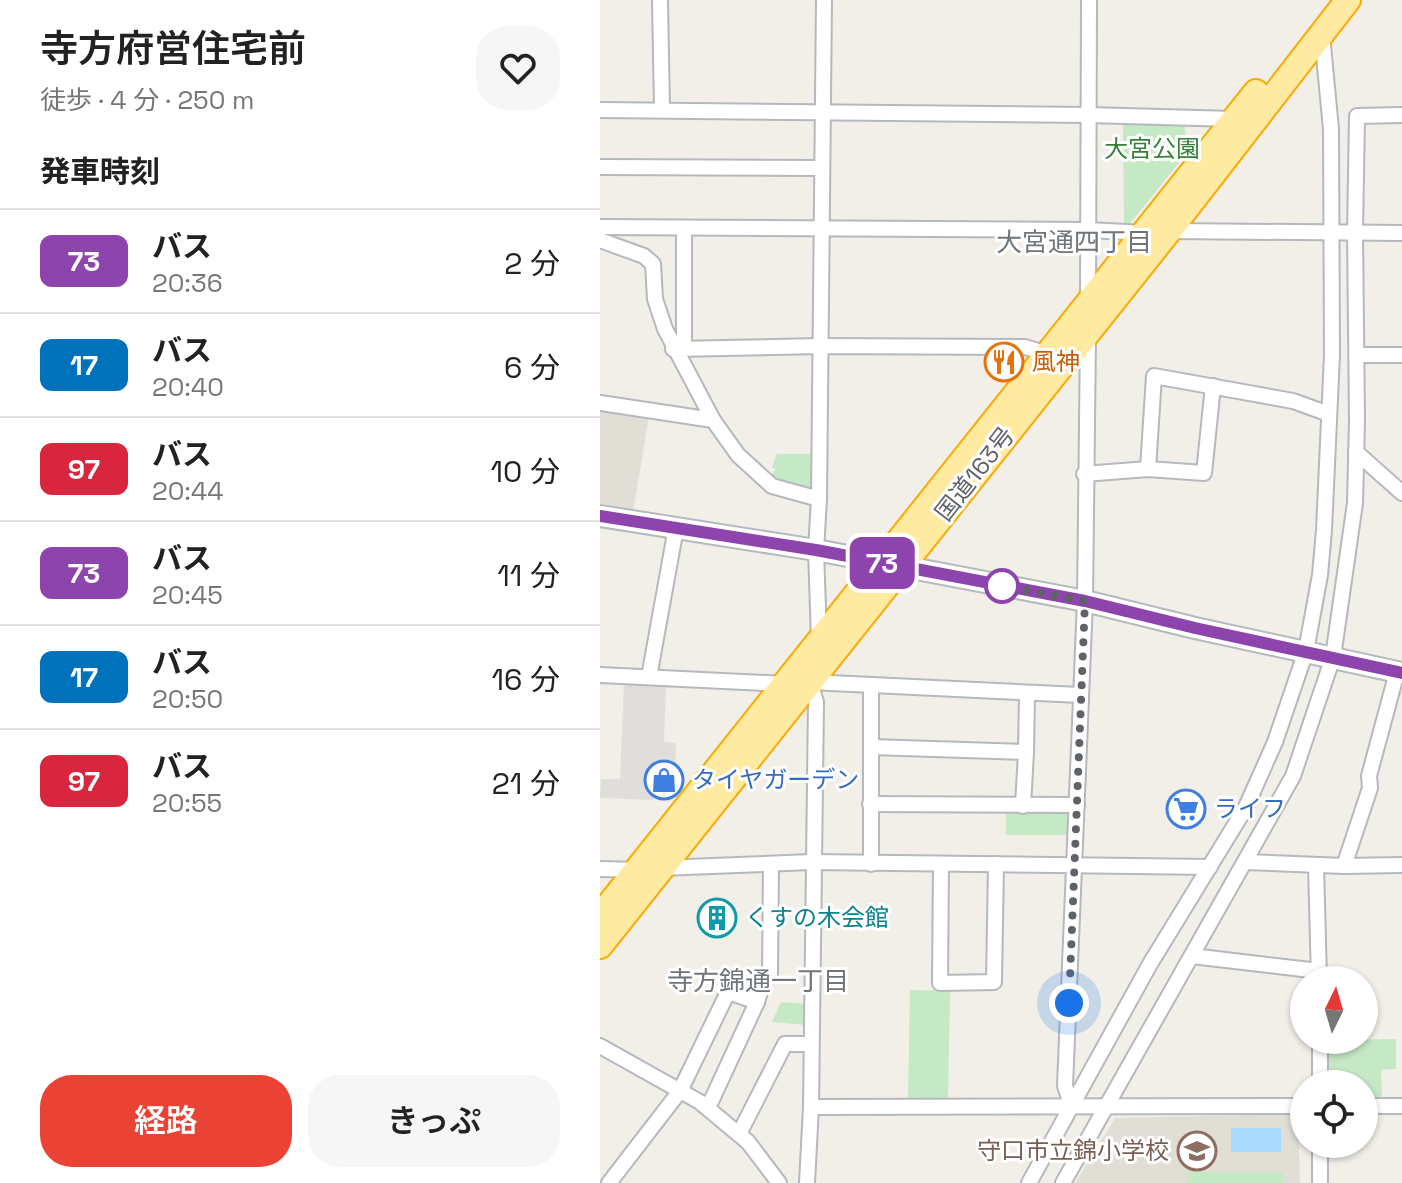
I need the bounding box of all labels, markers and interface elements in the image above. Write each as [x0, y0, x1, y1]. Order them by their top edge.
text: 寺方府営住宅前 [40, 25, 306, 73]
button: heart [476, 26, 560, 110]
text: 徒歩 · 4 分 · 250 m [40, 83, 254, 117]
park label: 大宮公園 [1104, 133, 1200, 164]
text: 発車時刻 [40, 152, 160, 191]
district label: 大宮通四丁目 [996, 225, 1152, 259]
text: バス [152, 227, 212, 266]
text: 73 [68, 243, 100, 279]
text: 2 分 [504, 244, 560, 283]
text: 20:36 [152, 266, 223, 300]
text: バス [152, 331, 212, 370]
restaurant icon: 風神 [983, 341, 1025, 383]
place label: 風神 [1032, 346, 1080, 377]
text: 17 [70, 347, 98, 383]
text: 6 分 [504, 348, 560, 387]
text: 20:40 [152, 370, 224, 404]
street label: 国道163号 [928, 420, 1021, 527]
text: バス [152, 435, 212, 474]
text: 97 [68, 451, 100, 487]
text: 10 分 [491, 452, 560, 491]
text: 20:44 [152, 474, 223, 508]
line badge: 73 [846, 537, 918, 589]
text: バス [152, 539, 212, 578]
text: 73 [866, 545, 898, 581]
text: 73 [68, 555, 100, 591]
text: 11 分 [497, 556, 560, 595]
unlabelled marker [985, 569, 1019, 603]
text: 20:45 [152, 578, 223, 612]
text: バス [152, 643, 212, 682]
text: 17 [70, 659, 98, 695]
text: 16 分 [491, 660, 560, 699]
text: 20:50 [152, 682, 223, 716]
text: バス [152, 747, 212, 786]
shop icon: タイヤガーデン [643, 759, 685, 801]
text: 97 [68, 763, 100, 799]
text: 21 分 [492, 764, 560, 803]
place label: タイヤガーデン [692, 764, 859, 795]
text: 20:55 [152, 786, 222, 820]
supermarket icon: ライフ [1165, 788, 1207, 830]
place label: ライフ [1214, 793, 1286, 824]
building icon: くすの木会館 [696, 897, 738, 939]
place label: くすの木会館 [745, 902, 889, 933]
district label: 寺方錦通一丁目 [667, 964, 849, 998]
north arrow [1290, 966, 1378, 1054]
map controls [1290, 966, 1378, 1158]
your location [1049, 983, 1089, 1023]
button: locate [1290, 1070, 1378, 1158]
button: 経路 [40, 1075, 292, 1167]
button: きっぷ [308, 1075, 560, 1167]
school or university icon: 守口市立錦小学校 [1176, 1130, 1218, 1172]
place label: 守口市立錦小学校 [977, 1135, 1169, 1166]

